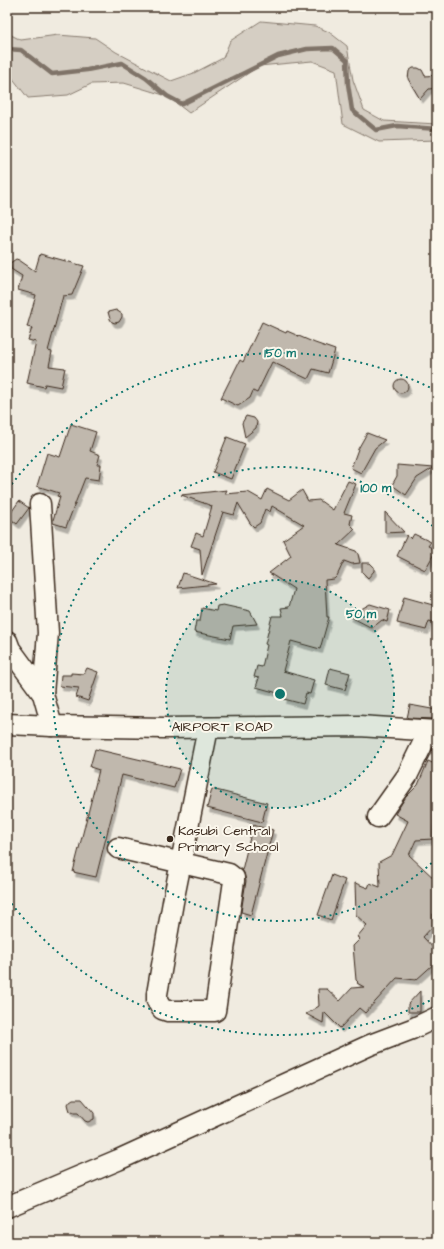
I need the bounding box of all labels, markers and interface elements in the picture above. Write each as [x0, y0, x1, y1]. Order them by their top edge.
text: 150 m [264, 345, 297, 362]
text: 100 m [361, 480, 392, 497]
text: 50 m [346, 606, 377, 623]
centre of rings [273, 687, 287, 701]
street label: AIRPORT ROAD [171, 717, 273, 737]
place label: Kasubi Central Primary School [178, 821, 279, 857]
marker: Kasubi Central Primary School [165, 834, 175, 844]

